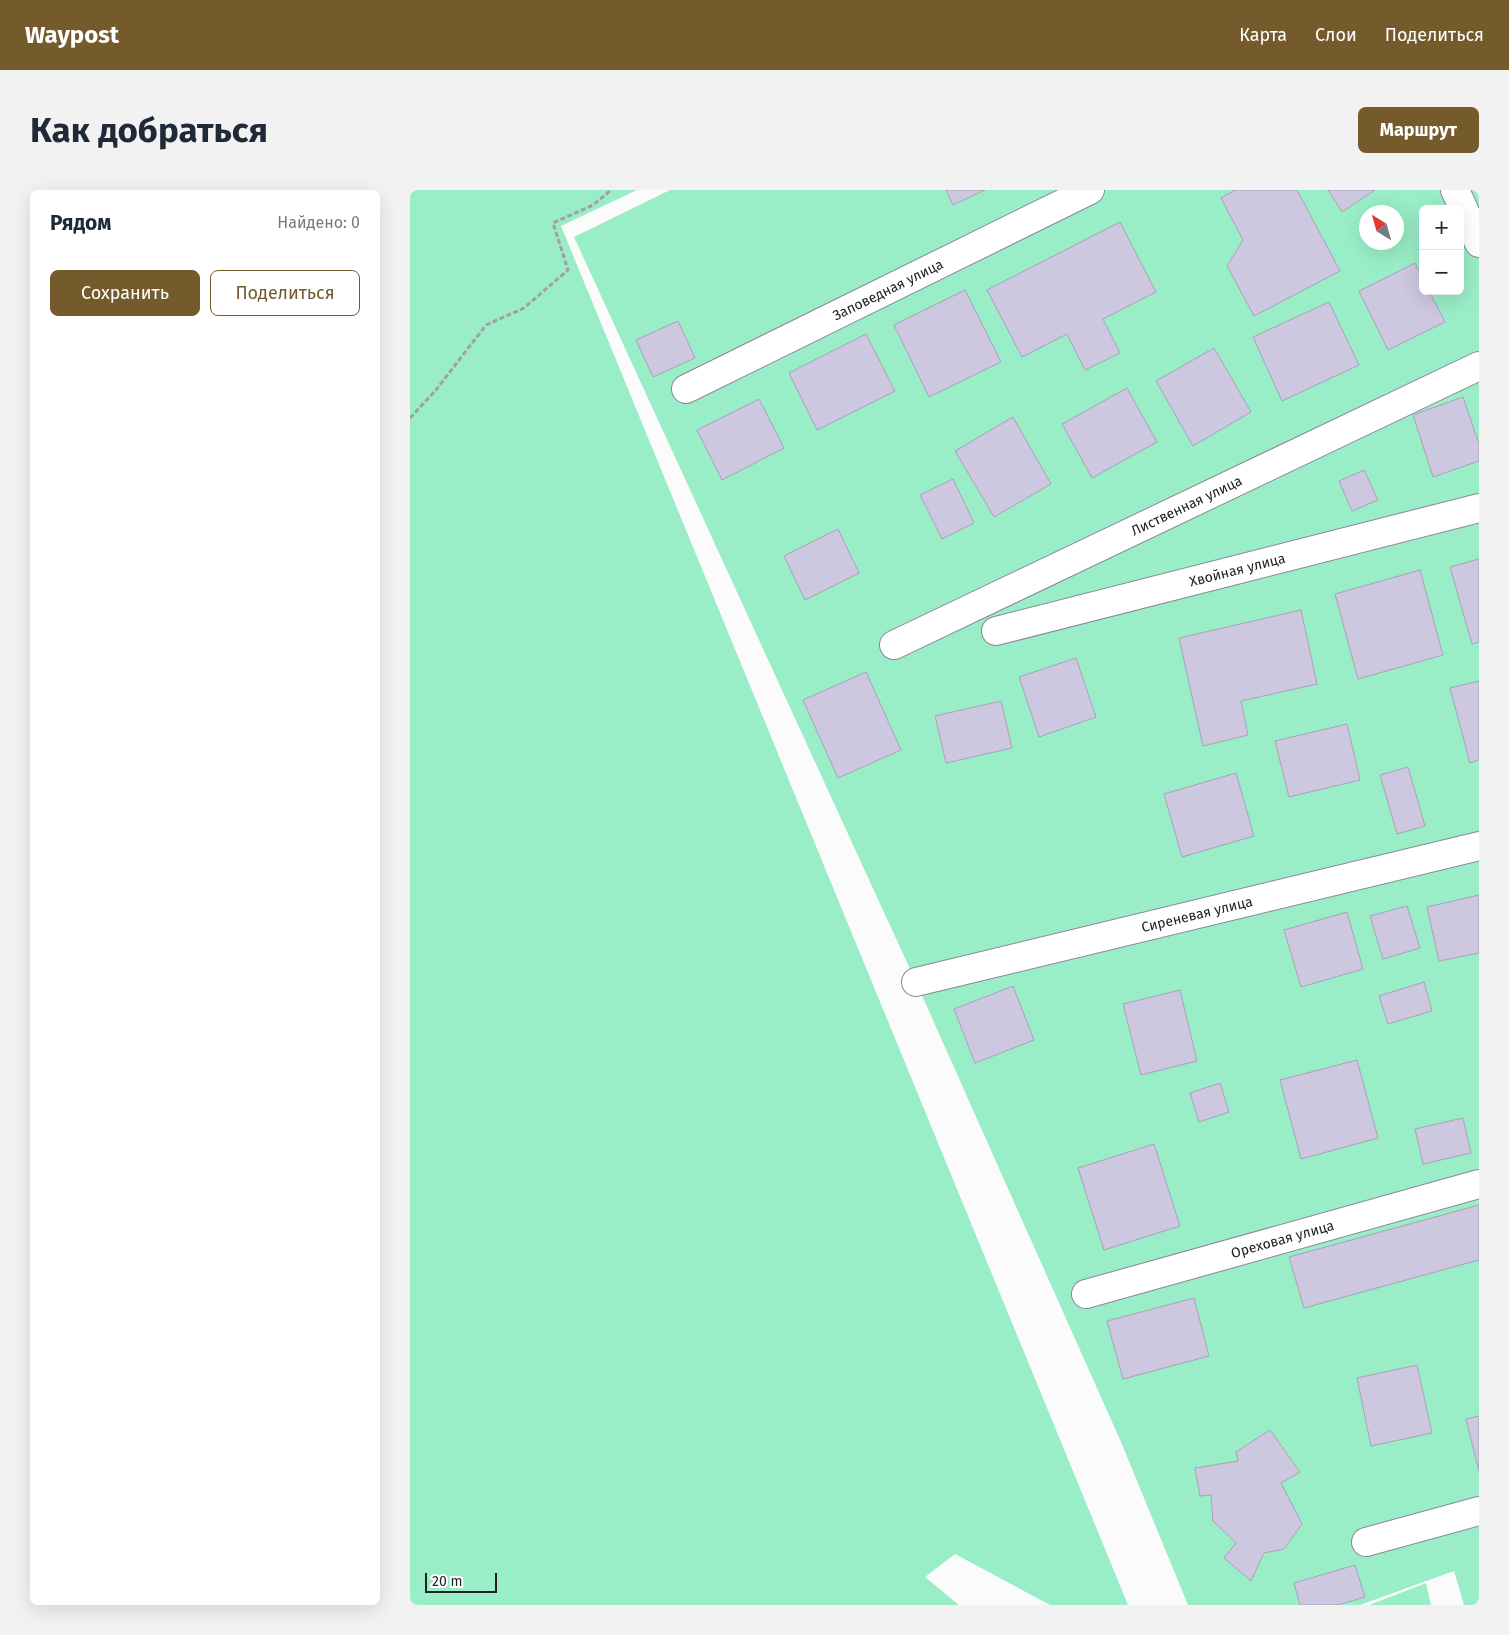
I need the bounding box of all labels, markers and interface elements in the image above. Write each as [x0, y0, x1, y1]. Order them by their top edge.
text: Waypost [25, 21, 119, 49]
text: Карта [1239, 24, 1287, 46]
text: Слои [1315, 24, 1357, 46]
text: Поделиться [1385, 24, 1484, 46]
button: Маршрут [1358, 107, 1479, 153]
text: Как добраться [30, 109, 268, 151]
north arrow [1359, 205, 1404, 250]
map controls [1419, 205, 1464, 295]
button: + [1419, 205, 1464, 250]
text: Рядом [50, 210, 111, 236]
text: Найдено: 0 [277, 213, 360, 232]
button: − [1419, 250, 1464, 295]
street label: Заповедная улица [830, 255, 946, 324]
button: Сохранить [50, 270, 200, 316]
button: Поделиться [210, 270, 360, 316]
street label: Лиственная улица [1128, 472, 1245, 539]
street label: Хвойная улица [1188, 549, 1287, 590]
street label: Сиреневая улица [1140, 893, 1254, 936]
street label: Ореховая улица [1229, 1217, 1336, 1262]
scale bar [425, 1570, 498, 1593]
text: 20 m [432, 1573, 462, 1590]

